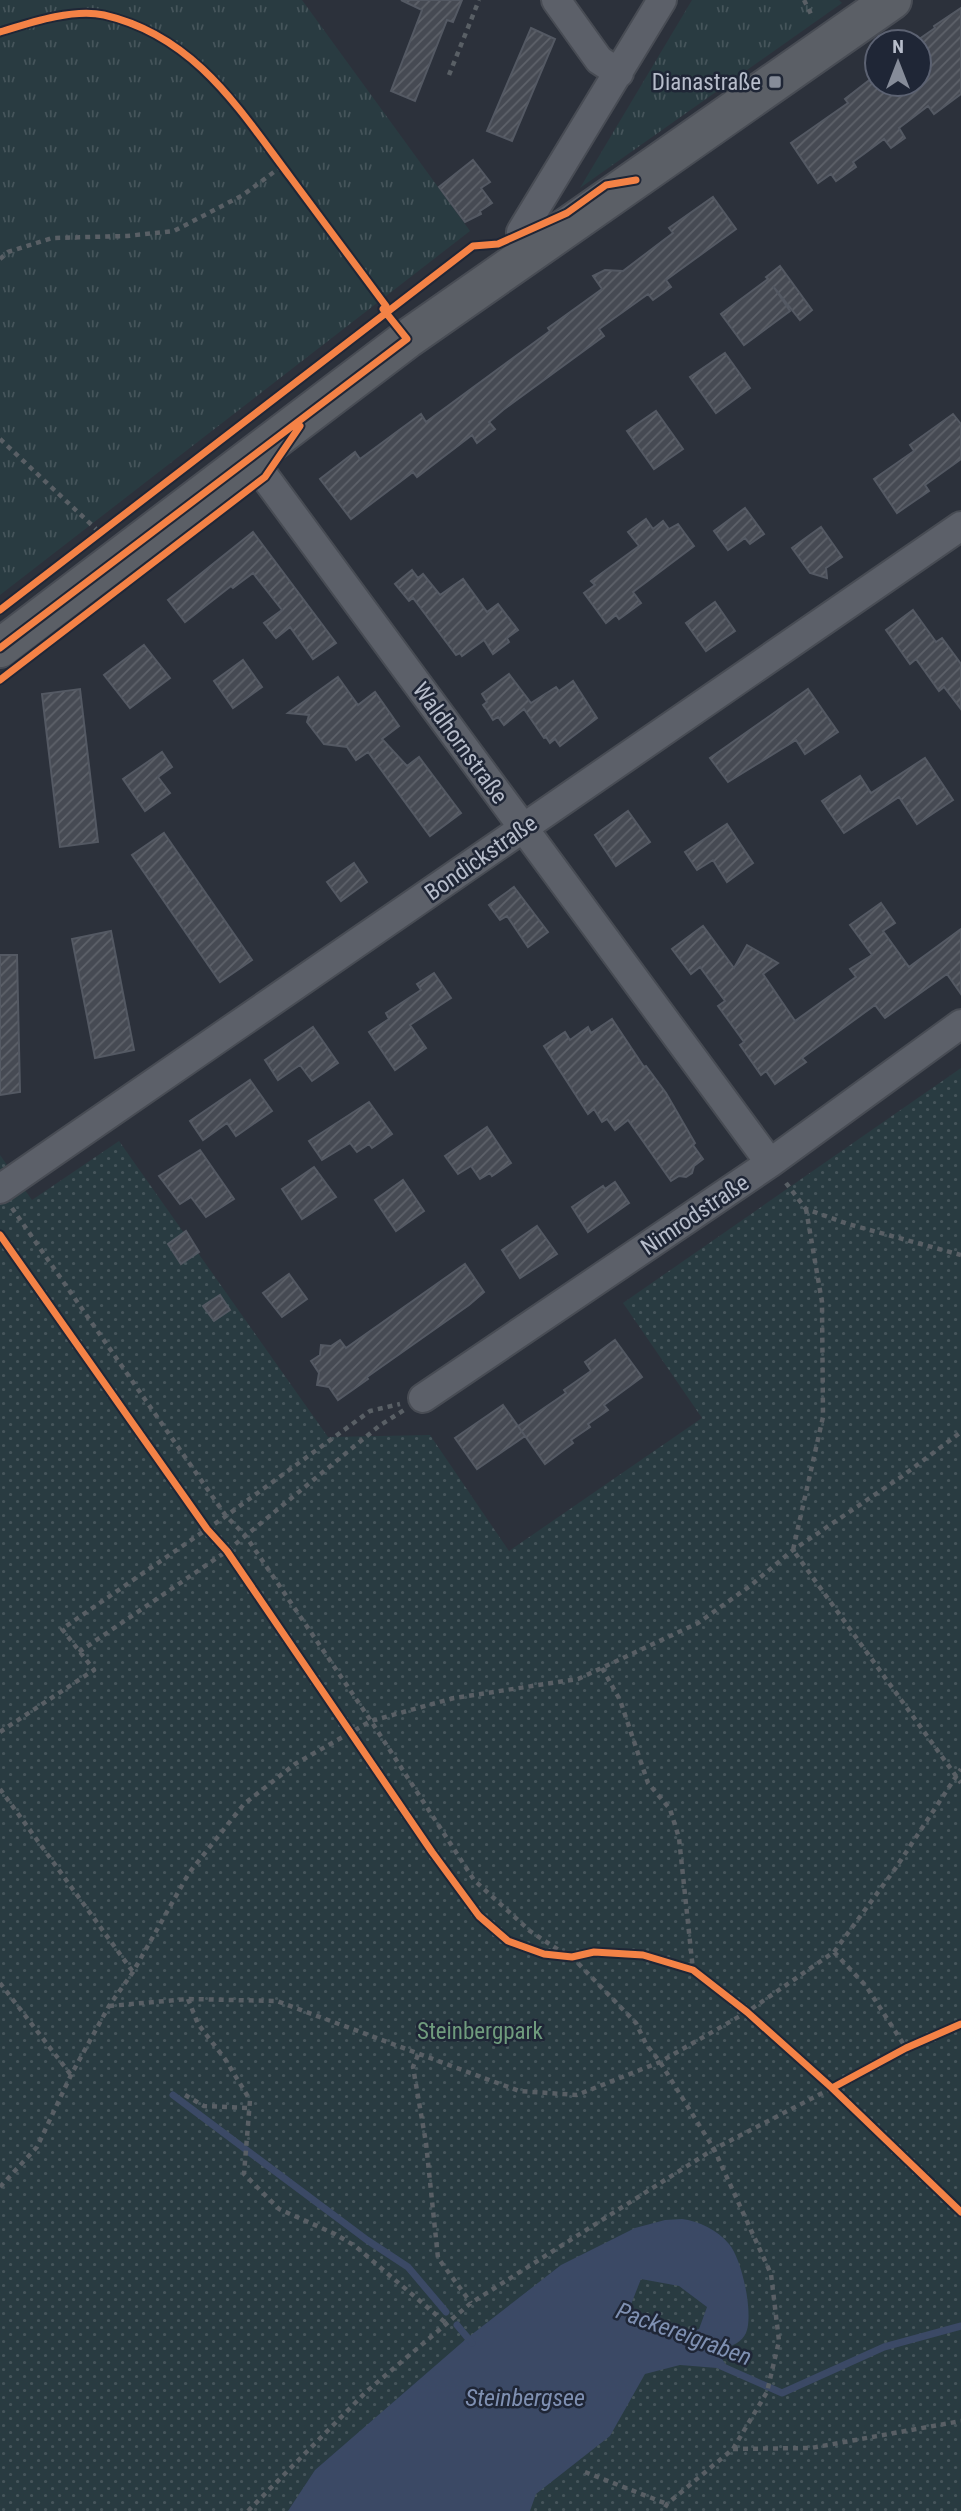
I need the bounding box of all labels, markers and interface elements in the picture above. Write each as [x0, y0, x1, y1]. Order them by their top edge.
north arrow [863, 28, 933, 98]
text: N [892, 35, 904, 58]
place label: Dianastraße [652, 69, 761, 96]
marker: Dianastraße [767, 74, 783, 90]
street label: Waldhornstraße [407, 677, 513, 809]
street label: Bondickstraße [420, 809, 542, 907]
street label: Nimrodstraße [636, 1169, 754, 1261]
park label: Steinbergpark [417, 2018, 544, 2045]
water label: Packereigraben [613, 2297, 755, 2371]
water label: Steinbergsee [465, 2384, 585, 2412]

